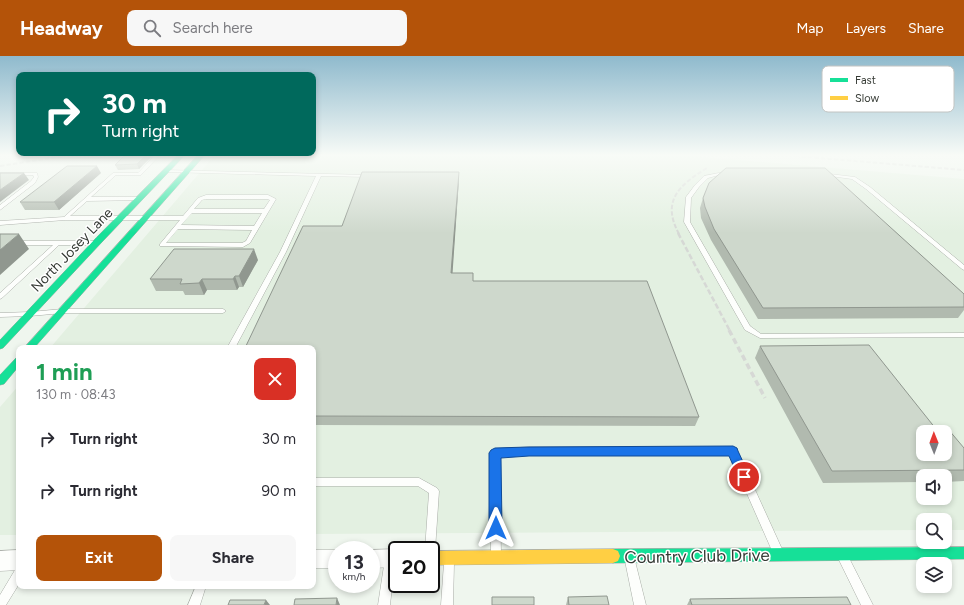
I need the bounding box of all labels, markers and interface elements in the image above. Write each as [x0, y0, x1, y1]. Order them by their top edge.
search box [127, 10, 407, 46]
text: Headway [20, 17, 103, 40]
icon: search [141, 17, 163, 39]
text: Search here [173, 19, 253, 37]
text: Map [796, 20, 824, 37]
text: Layers [846, 20, 886, 37]
text: Share [908, 20, 944, 37]
legend [822, 66, 954, 112]
text: Fast [855, 74, 876, 87]
text: 30 m [102, 86, 167, 120]
icon: right [36, 88, 88, 140]
text: Slow [855, 92, 879, 105]
text: Turn right [102, 120, 179, 142]
street label: North Josey Lane [28, 204, 117, 296]
text: 1 min [36, 357, 93, 386]
button: close [254, 358, 296, 400]
text: 130 m · 08:43 [36, 387, 116, 402]
north arrow [916, 425, 952, 461]
map controls [916, 425, 952, 593]
icon: right [36, 428, 58, 450]
text: Turn right [70, 430, 138, 448]
text: 30 m [262, 430, 296, 448]
pin [727, 460, 761, 494]
icon: arrive [733, 466, 755, 488]
button: sound [916, 469, 952, 505]
icon: right [36, 480, 58, 502]
text: Turn right [70, 482, 138, 500]
text: 90 m [261, 482, 296, 500]
position arrow [475, 507, 517, 549]
button: search [916, 513, 952, 549]
button: Exit [36, 535, 162, 581]
button: Share [170, 535, 296, 581]
speed limit sign: 20 [388, 541, 440, 593]
street label: Country Club Drive [624, 545, 770, 567]
text: 13 [344, 550, 364, 574]
button: layers [916, 557, 952, 593]
text: km/h [343, 570, 365, 583]

